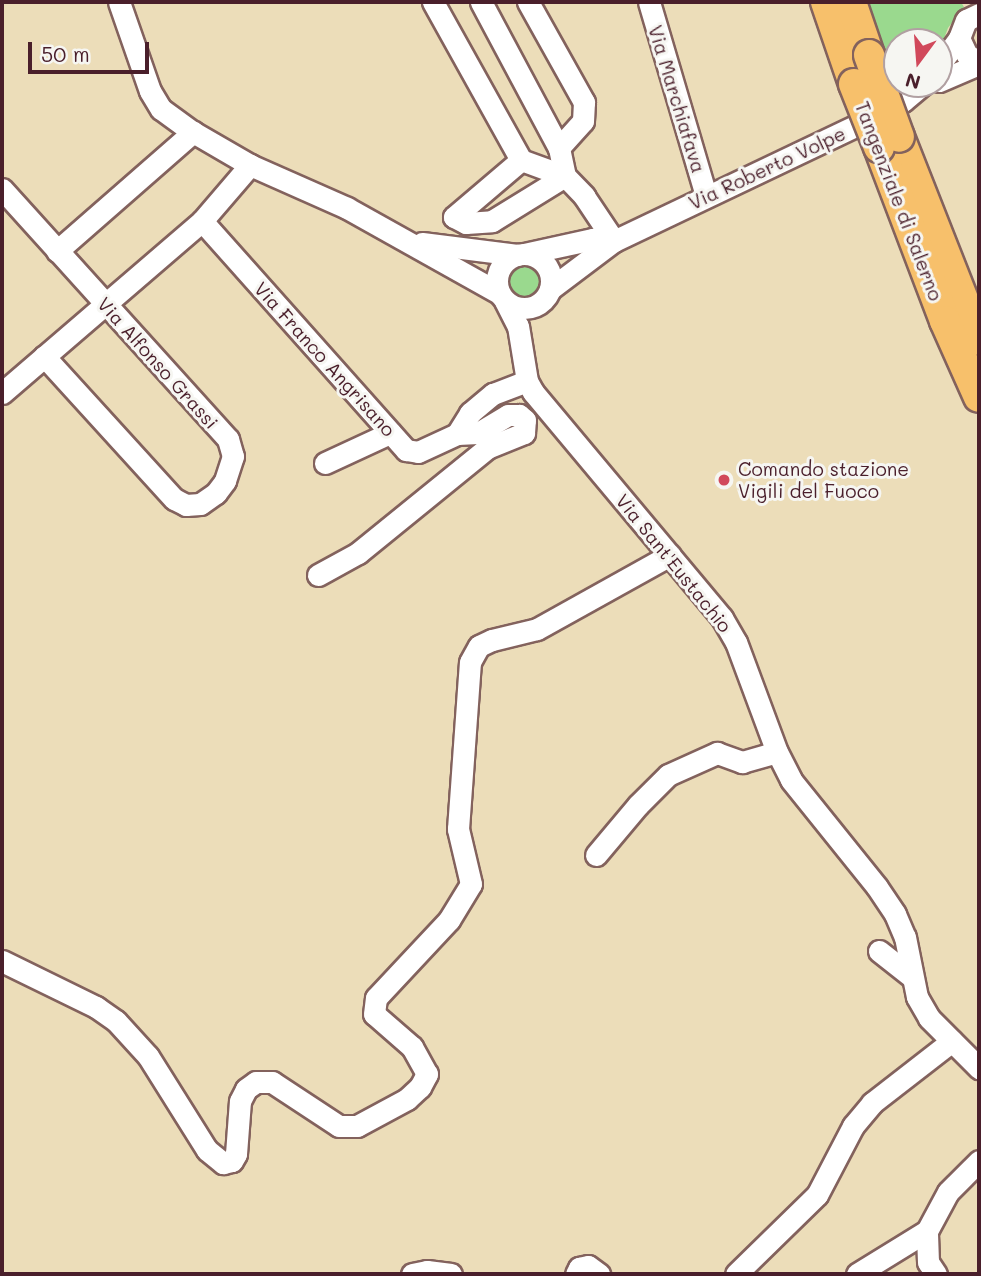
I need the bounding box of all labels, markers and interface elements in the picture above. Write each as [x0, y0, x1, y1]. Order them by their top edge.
street label: Via Marchiafava [644, 22, 710, 176]
scale bar [32, 28, 152, 72]
north arrow [883, 28, 953, 98]
text: 50 m [41, 40, 90, 67]
text: N [902, 68, 923, 96]
street label: Tangenziale di Salerno [850, 98, 948, 304]
street label: Via Roberto Volpe [685, 122, 849, 214]
street label: Via Franco Angrisano [250, 277, 400, 441]
street label: Via Alfonso Grassi [93, 292, 223, 434]
place label: Comando stazione Vigili del Fuoco [738, 458, 909, 502]
marker: Comando stazione Vigili del Fuoco [716, 472, 732, 488]
street label: Via Sant'Eustachio [611, 489, 737, 637]

